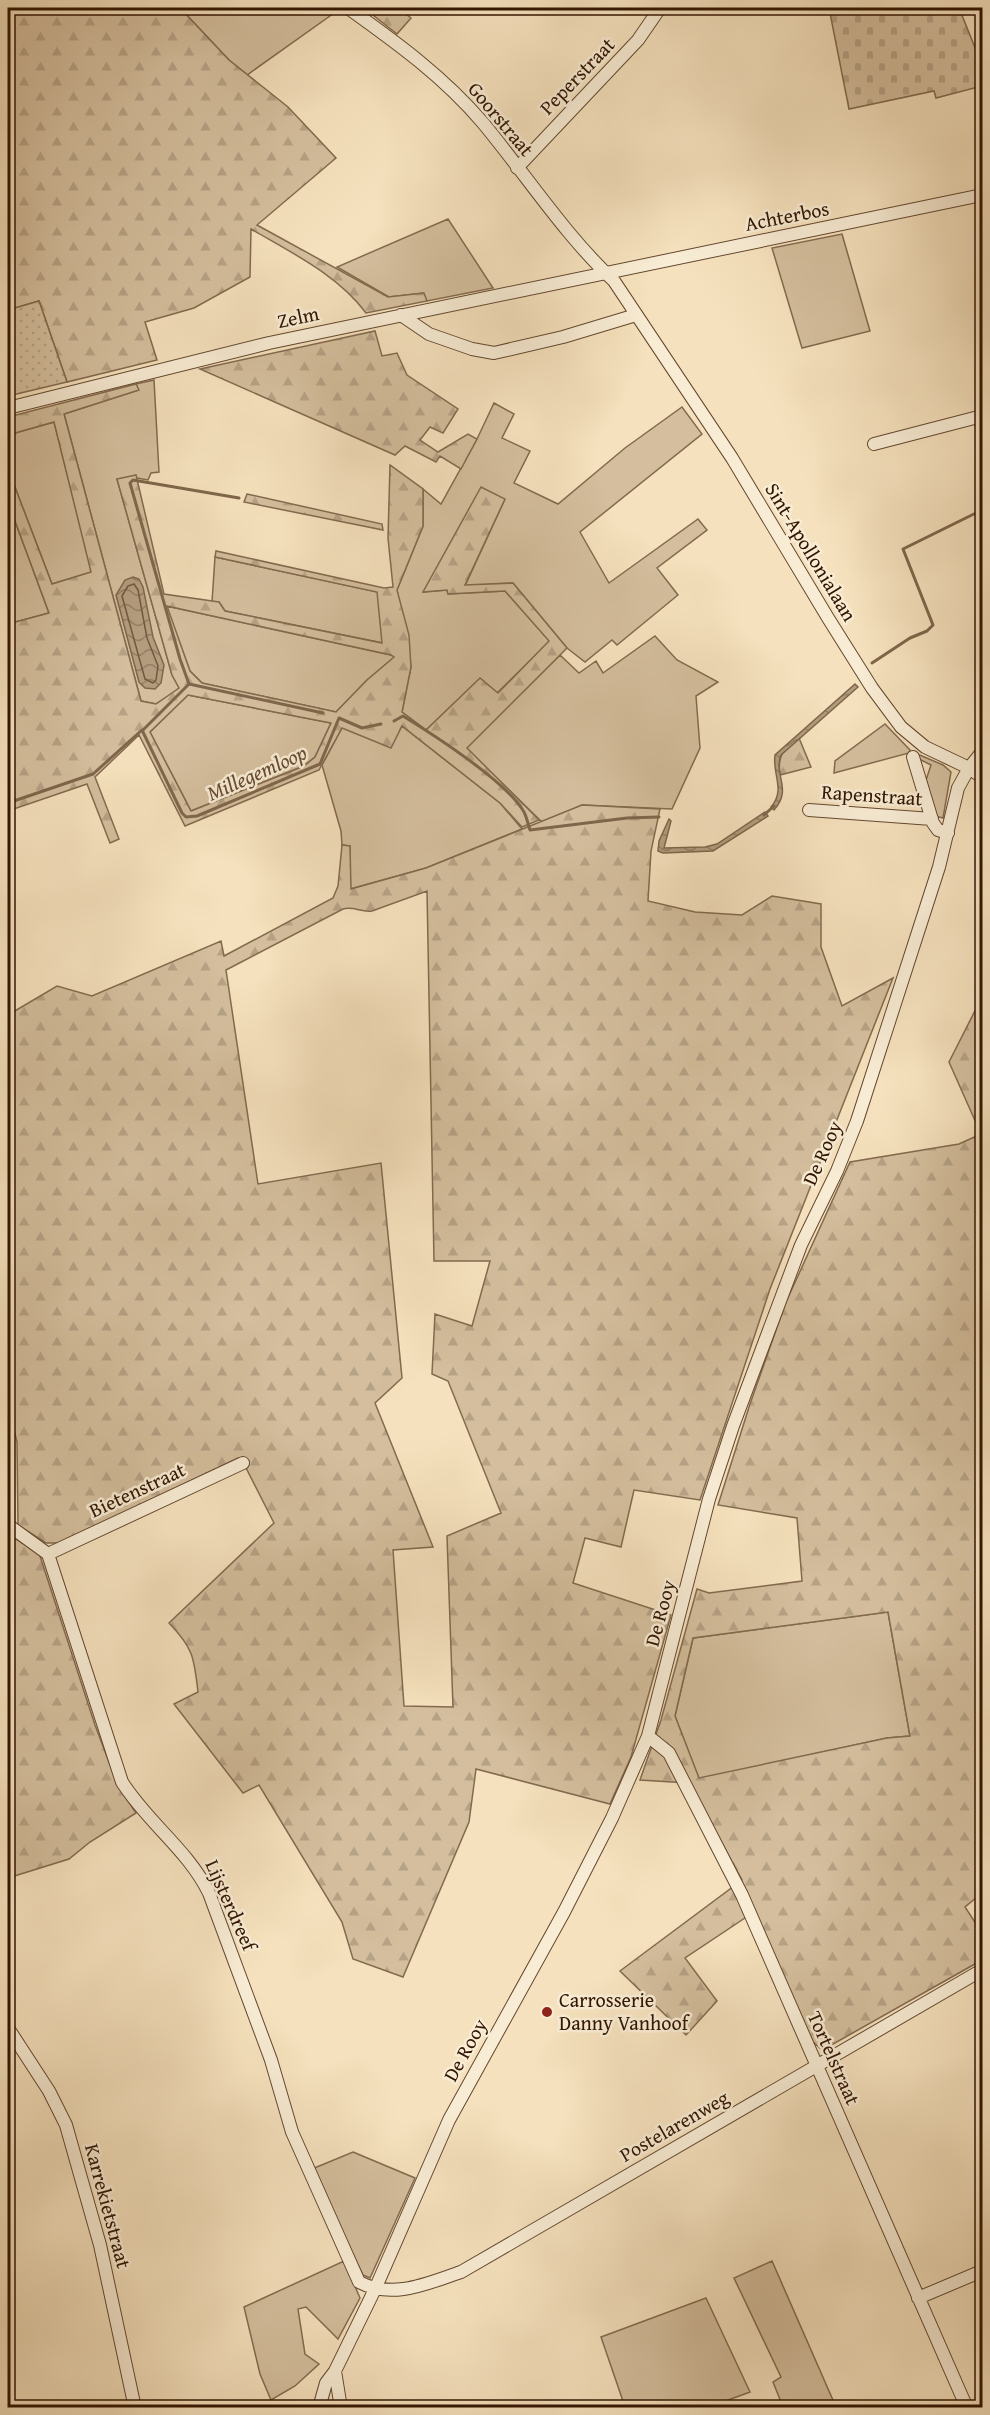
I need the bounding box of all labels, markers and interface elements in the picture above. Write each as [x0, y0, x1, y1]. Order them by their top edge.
street label: Peperstraat [532, 30, 621, 121]
street label: Goorstraat [462, 75, 541, 162]
street label: Achterbos [742, 193, 832, 238]
street label: Zelm [274, 298, 322, 335]
street label: Sint-Apollonialaan [759, 477, 864, 627]
water label: Millegemloop [202, 737, 312, 808]
street label: Rapenstraat [820, 777, 924, 813]
street label: De Rooy [795, 1116, 849, 1190]
street label: Bietenstraat [84, 1455, 190, 1524]
street label: De Rooy [637, 1576, 682, 1649]
street label: Lijsterdreef [198, 1855, 265, 1957]
place label: Carrosserie Danny Vanhoof [559, 1985, 691, 2037]
marker: Carrosserie Danny Vanhoof [540, 2005, 554, 2019]
street label: Tortelstraat [801, 2006, 868, 2109]
street label: De Rooy [435, 2013, 494, 2086]
street label: Postelarenweg [614, 2082, 734, 2169]
street label: Karrekietstraat [78, 2140, 139, 2271]

